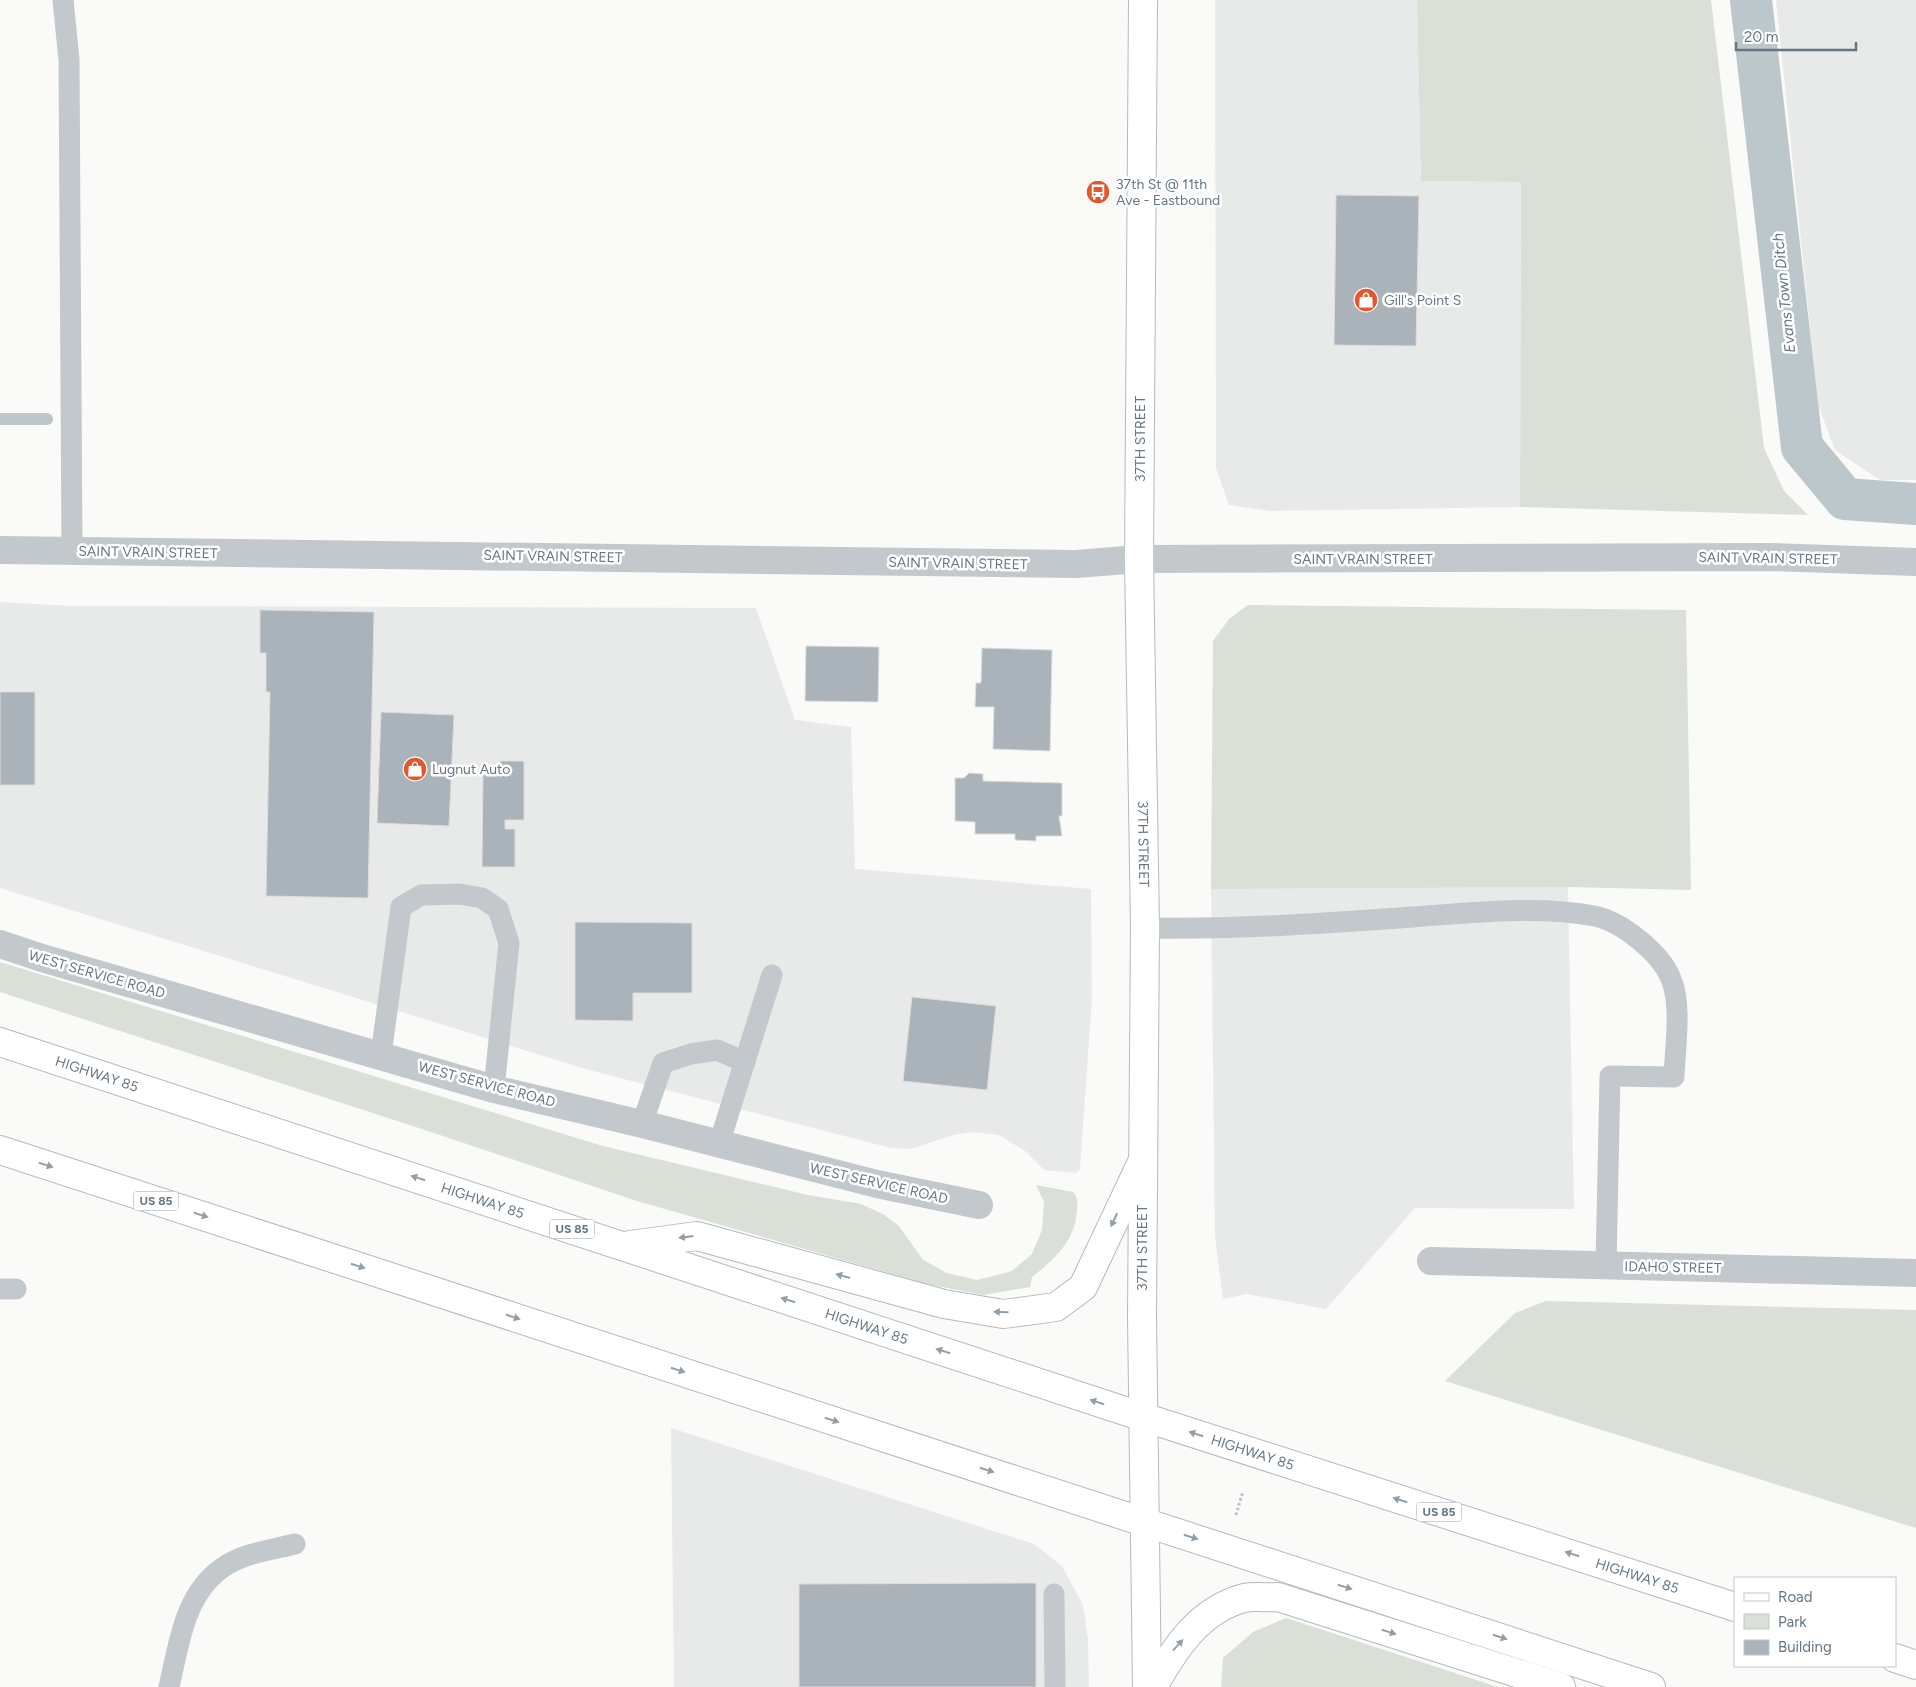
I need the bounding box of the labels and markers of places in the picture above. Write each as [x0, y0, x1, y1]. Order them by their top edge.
place label: 37th St @ 11th Ave - Eastbound [1116, 176, 1220, 209]
bus stop icon: 37th St @ 11th Ave - Eastbound [1085, 179, 1111, 205]
shop icon: Gill's Point S [1353, 287, 1379, 313]
place label: Gill's Point S [1384, 292, 1461, 309]
shop icon: Lugnut Auto [402, 756, 428, 782]
place label: Lugnut Auto [432, 761, 510, 778]

